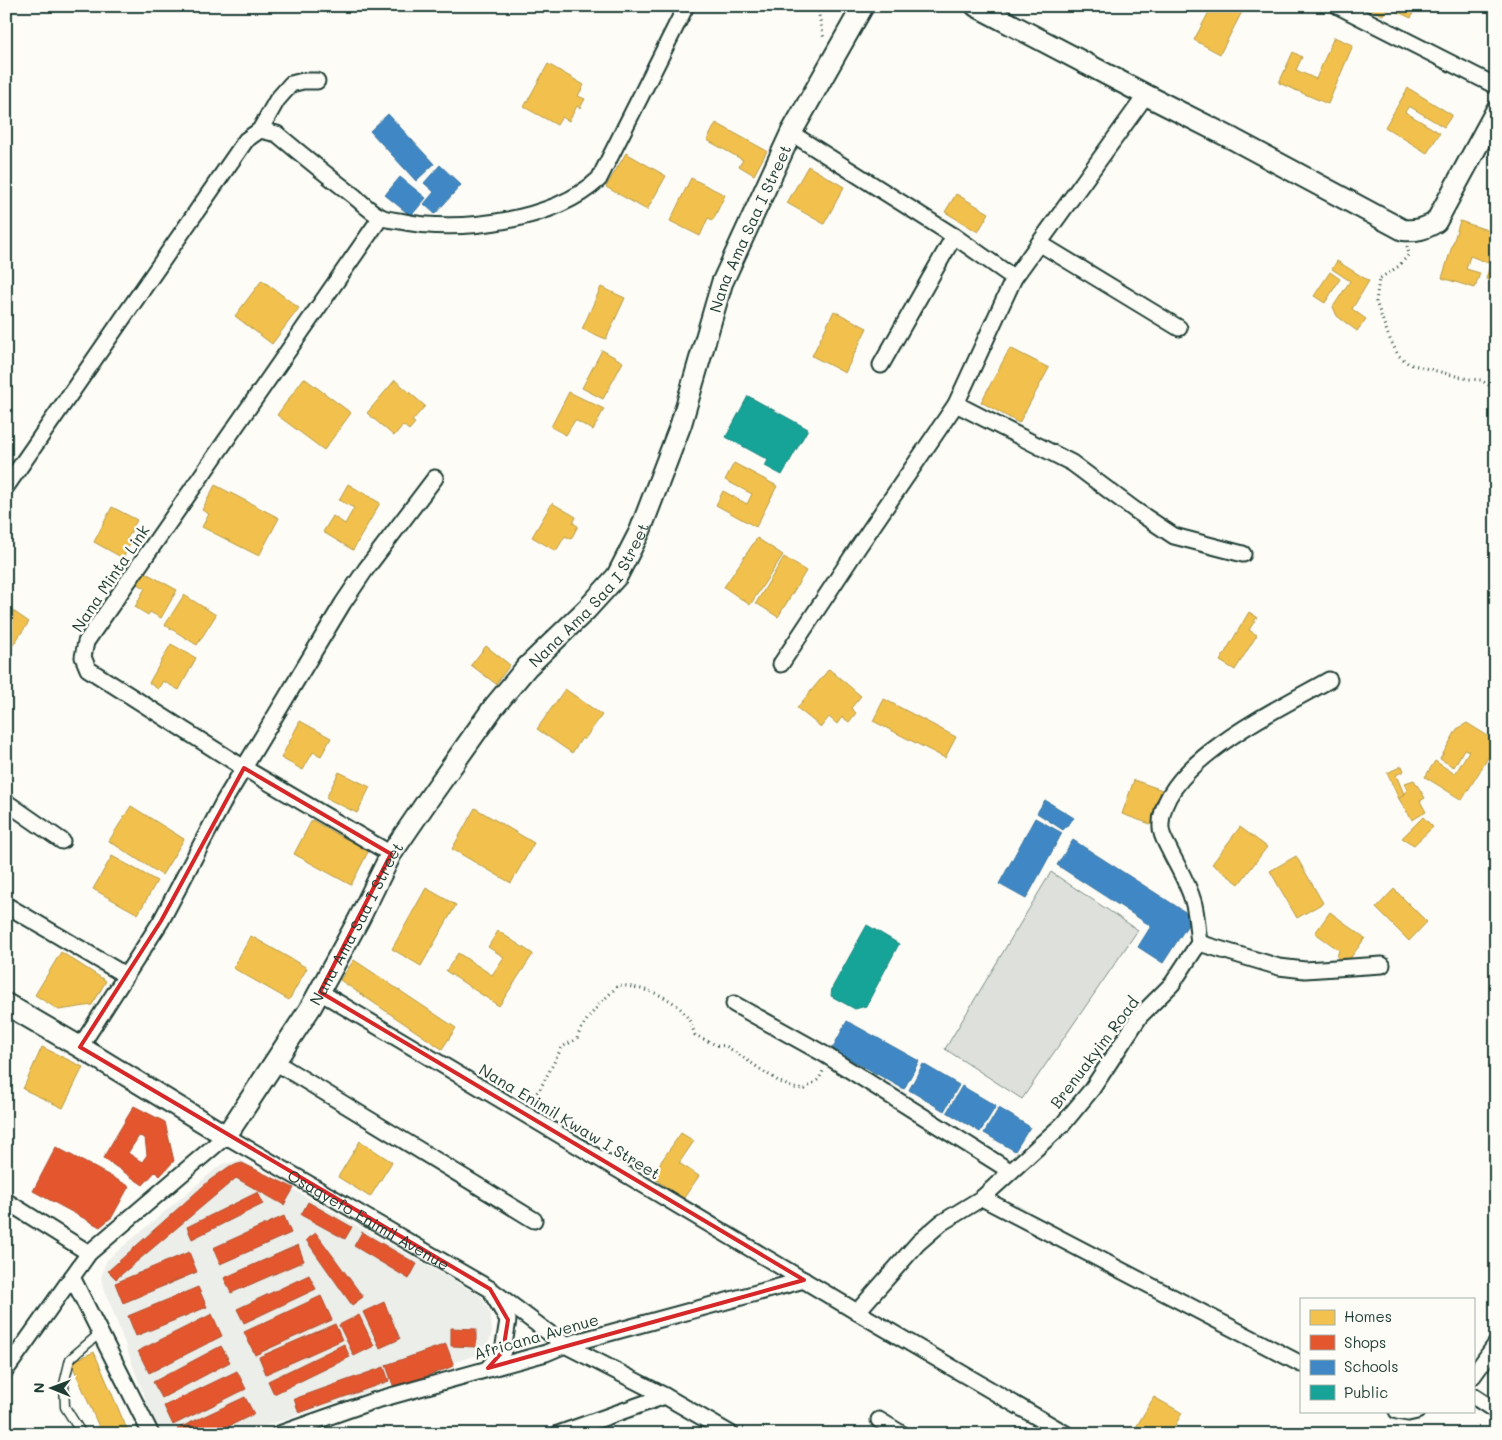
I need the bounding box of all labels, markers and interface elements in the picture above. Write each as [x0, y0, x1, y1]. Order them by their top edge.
street label: Nana Ama Saa I Street [704, 141, 795, 315]
street label: Nana Minta Link [66, 520, 154, 636]
street label: Nana Ama Saa I Street [523, 520, 653, 671]
street label: Nana Ama Saa I Street [304, 837, 407, 1009]
street label: Brenuakyim Road [1045, 992, 1143, 1112]
street label: Nana Enimil Kwaw I Street [475, 1058, 665, 1184]
street label: Osagyefo Enimil Avenue [284, 1164, 454, 1274]
legend [1300, 1298, 1474, 1412]
text: Homes [1344, 1306, 1392, 1326]
street label: Africana Avenue [471, 1308, 601, 1364]
text: Shops [1344, 1332, 1386, 1352]
text: Schools [1344, 1356, 1399, 1376]
north arrow [28, 1362, 78, 1412]
text: N [29, 1382, 48, 1393]
text: Public [1344, 1382, 1388, 1402]

